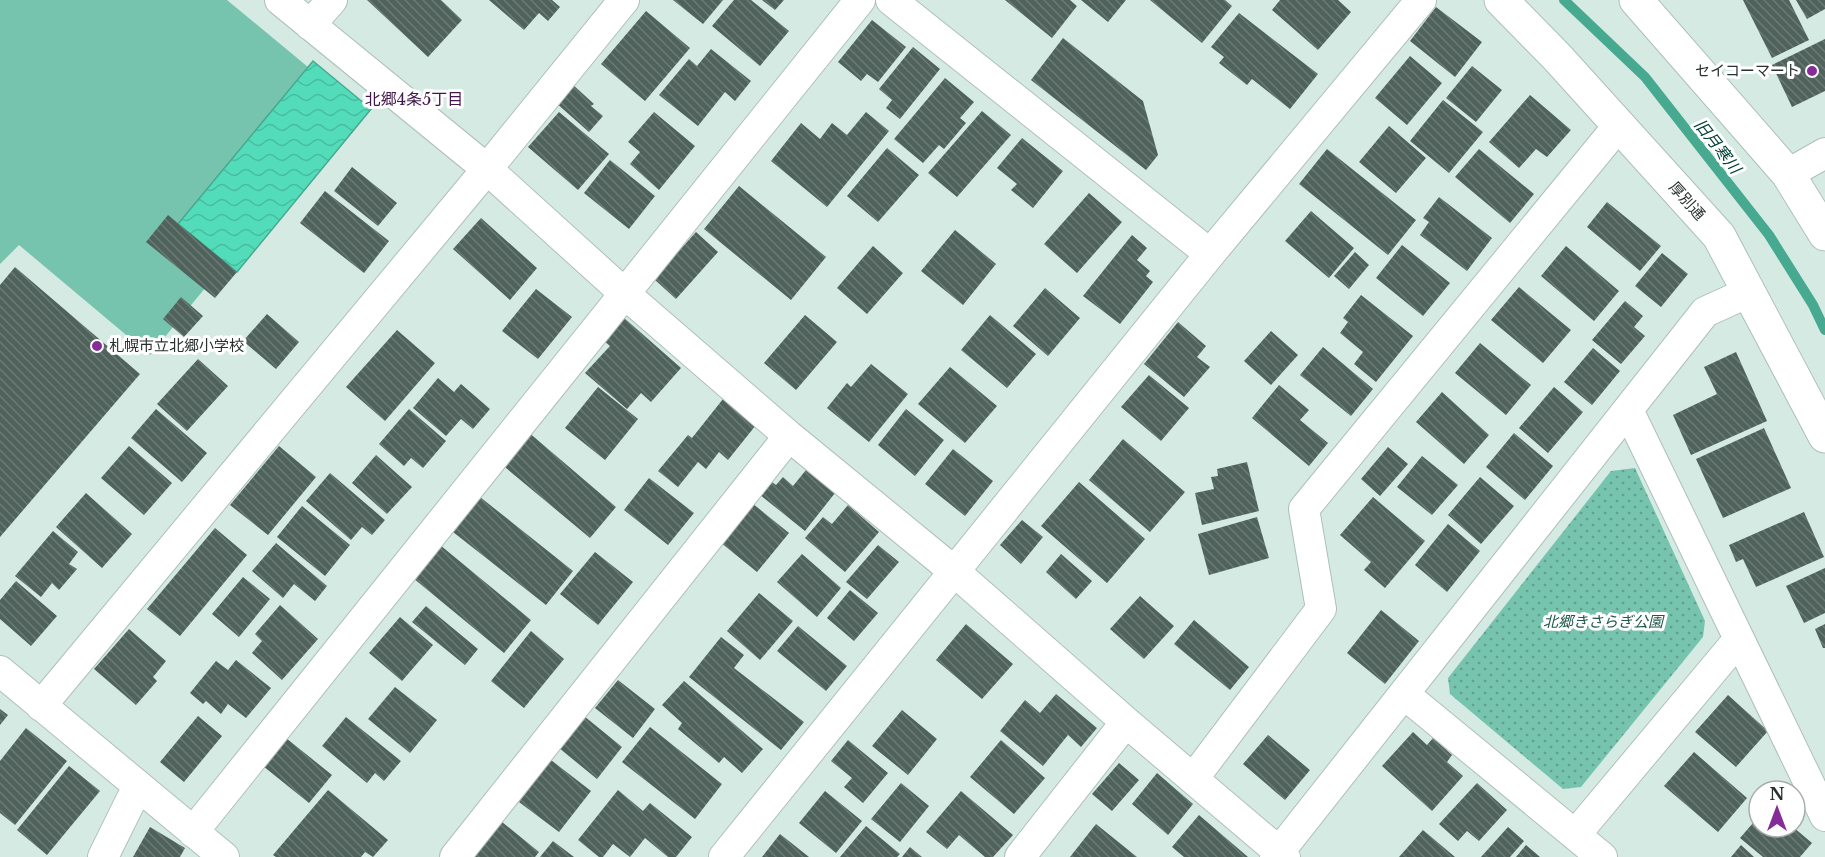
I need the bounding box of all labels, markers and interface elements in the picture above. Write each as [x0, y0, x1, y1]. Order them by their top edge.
place label: セイコーマート [1695, 61, 1800, 80]
marker: セイコーマート [1805, 64, 1819, 78]
district label: 北郷4条5丁目 [365, 89, 463, 109]
water label: 旧月寒川 [1690, 115, 1747, 179]
street label: 厚別通 [1665, 178, 1709, 224]
place label: 札幌市立北郷小学校 [109, 336, 244, 355]
marker: 札幌市立北郷小学校 [90, 339, 104, 353]
park label: 北郷きさらぎ公園 [1543, 612, 1665, 631]
north arrow [1747, 779, 1807, 839]
text: N [1769, 784, 1785, 804]

